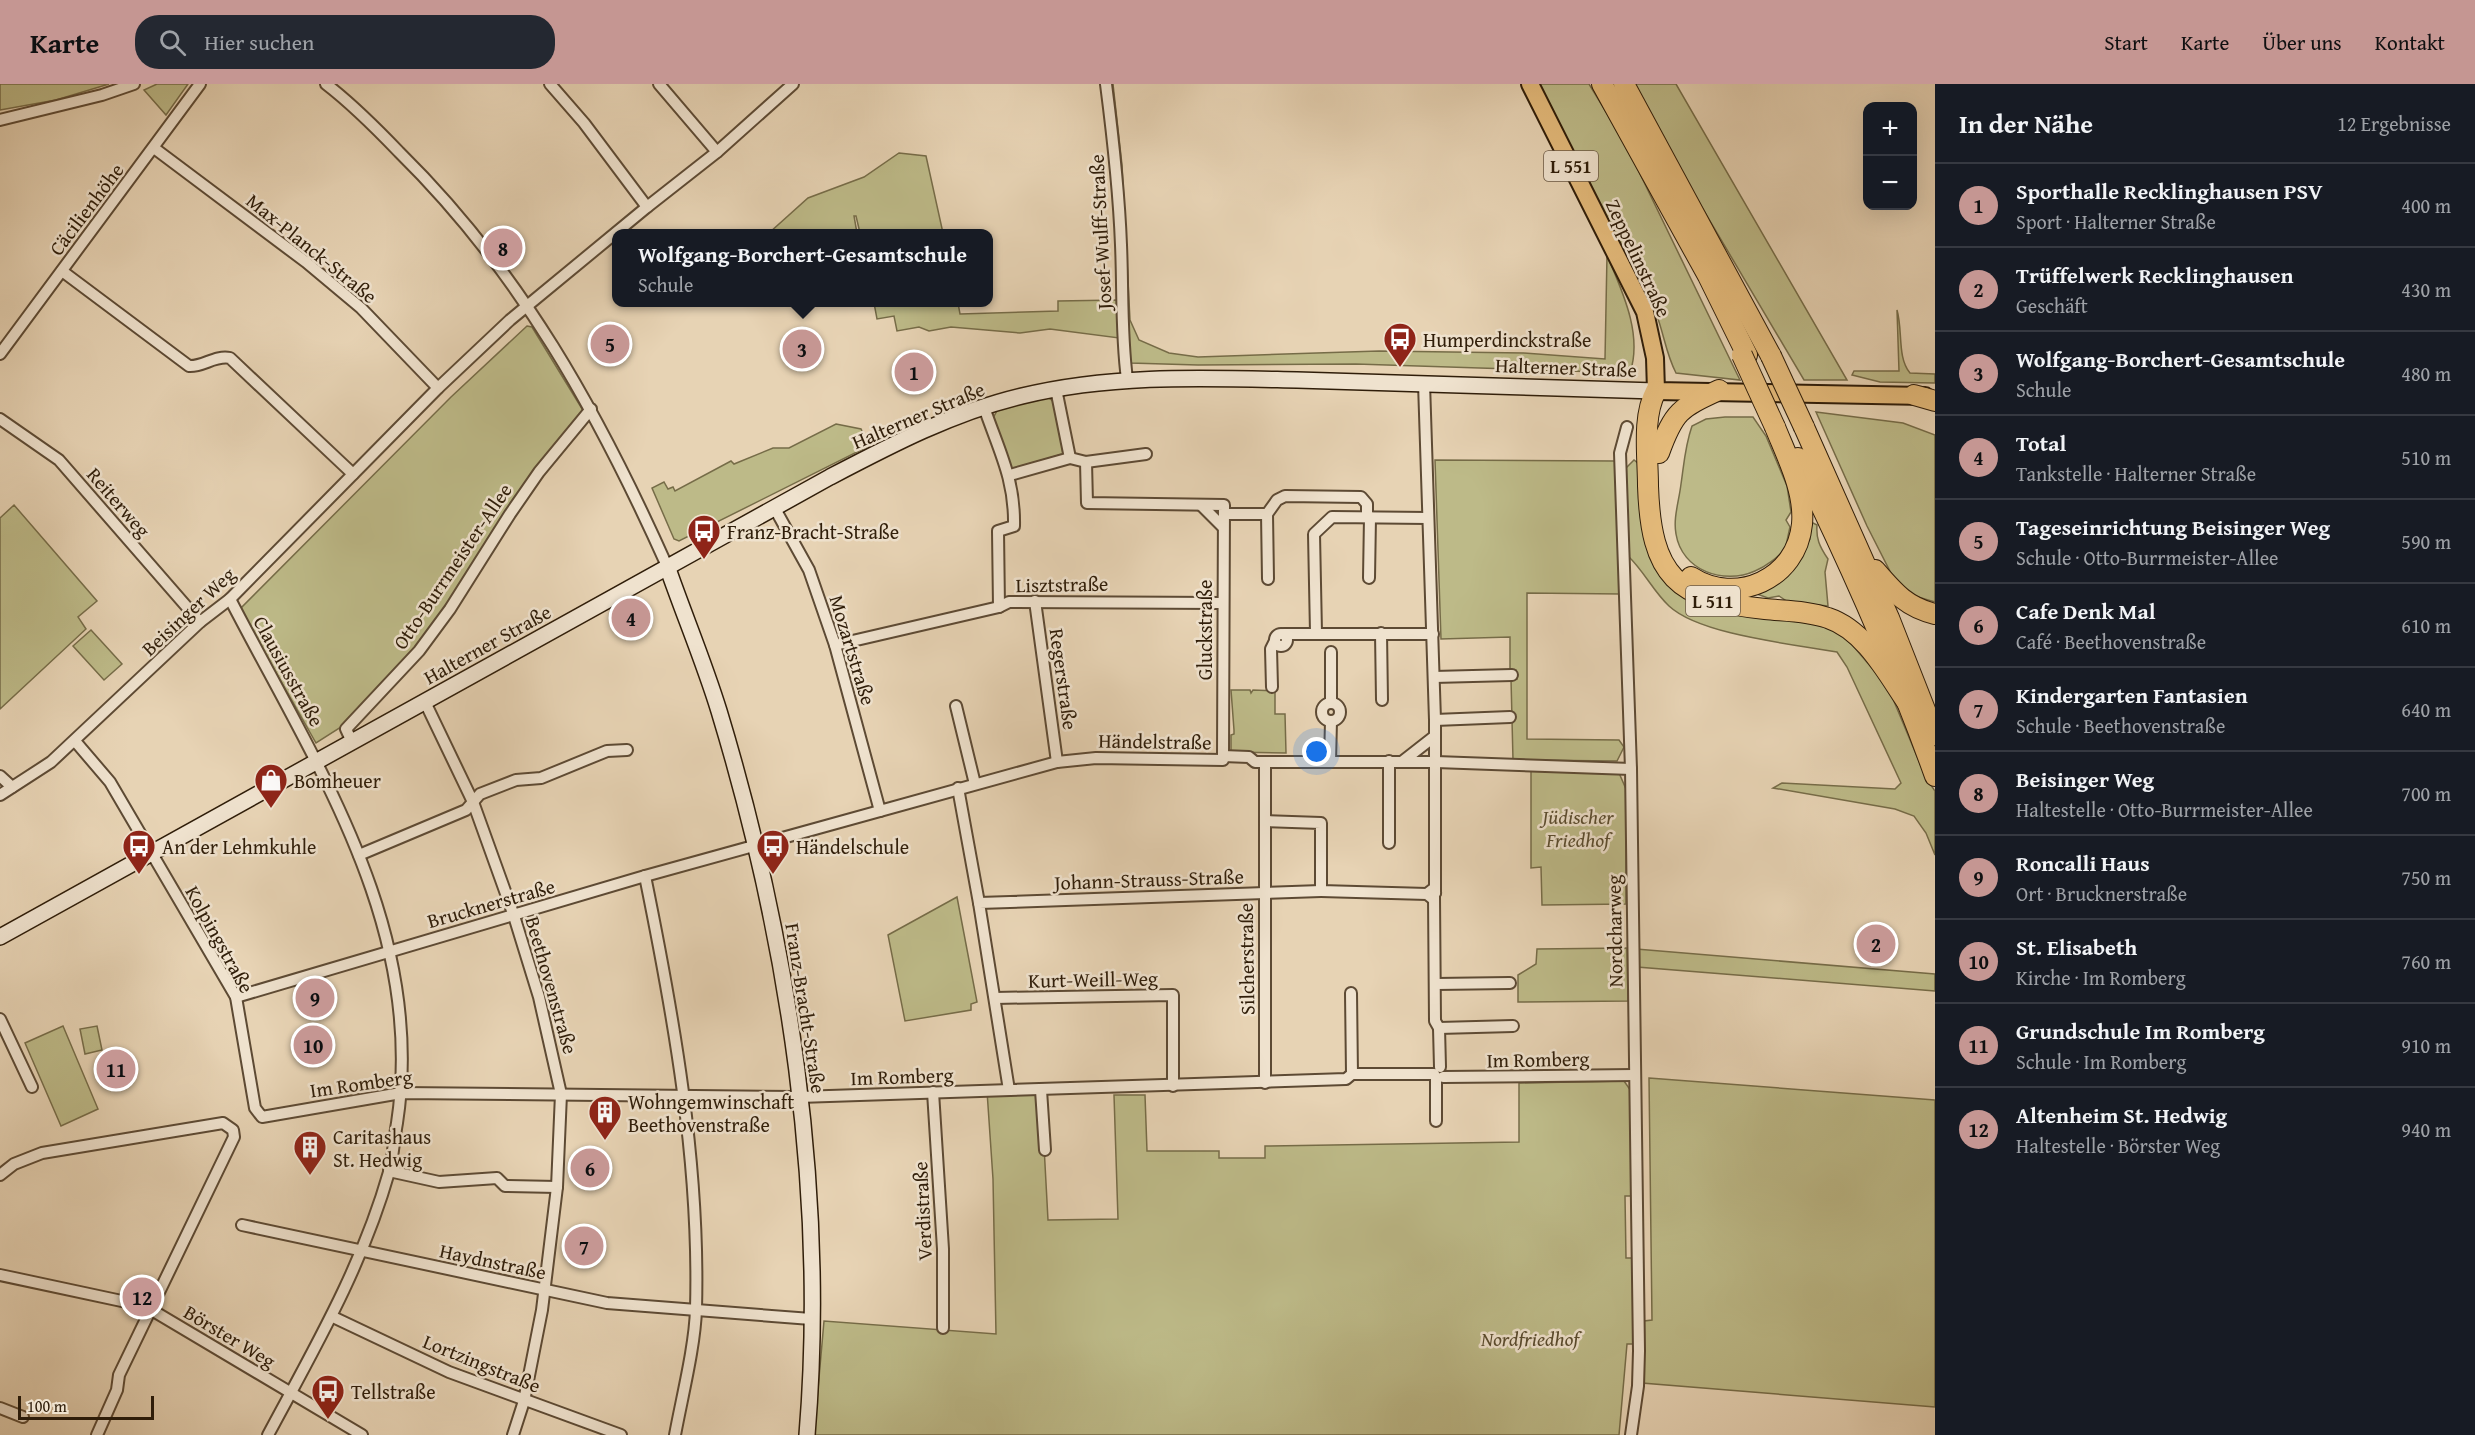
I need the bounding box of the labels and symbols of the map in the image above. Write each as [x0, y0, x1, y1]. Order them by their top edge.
road number: L 551 [1544, 151, 1598, 181]
street label: Josef-Wulff-Straße [1081, 154, 1119, 313]
street label: Cäcilienhöhe [42, 157, 130, 261]
street label: Max-Planck-Straße [240, 186, 384, 310]
street label: Zeppelinstraße [1599, 194, 1679, 322]
pin: 8 [484, 226, 522, 270]
bus stop icon: Humperdinckstraße [1382, 321, 1418, 368]
pin: 5 [590, 322, 630, 366]
place label: Humperdinckstraße [1423, 325, 1592, 354]
pin: 3 [782, 326, 822, 372]
pin: 1 [894, 350, 934, 394]
street label: Halterner Straße [1495, 350, 1637, 384]
street label: Halterner Straße [847, 374, 989, 456]
street label: Reiterweg [80, 461, 158, 543]
street label: Otto-Burrmeister-Allee [385, 477, 519, 655]
bus stop icon: Franz-Bracht-Straße [686, 513, 722, 560]
place label: Franz-Bracht-Straße [727, 517, 899, 546]
street label: Beisinger Weg [135, 560, 241, 662]
street label: Lisztstraße [1015, 569, 1109, 599]
street label: Gluckstraße [1190, 580, 1219, 680]
road number: L 511 [1686, 586, 1740, 616]
street label: Mozartstraße [823, 591, 883, 709]
pin: 4 [612, 596, 650, 640]
street label: Halterner Straße [418, 597, 556, 691]
street label: Clausiusstraße [247, 610, 331, 732]
street label: Regerstraße [1043, 626, 1085, 732]
street label: Händelstraße [1098, 726, 1212, 756]
your location [1302, 737, 1331, 766]
shop icon: Bomheuer [253, 762, 289, 809]
place label: Bomheuer [294, 766, 381, 795]
park label: Jüdischer Friedhof [1539, 802, 1614, 854]
bus stop icon: An der Lehmkuhle [121, 828, 157, 875]
bus stop icon: Händelschule [755, 828, 791, 875]
place label: An der Lehmkuhle [162, 832, 316, 861]
place label: Händelschule [796, 832, 909, 861]
street label: Johann-Strauss-Straße [1051, 861, 1244, 897]
street label: Brucknerstraße [424, 871, 558, 935]
street label: Nordcharweg [1599, 874, 1629, 988]
street label: Kolpingstraße [179, 880, 261, 998]
street label: Silcherstraße [1231, 903, 1261, 1015]
street label: Beethovenstraße [519, 913, 585, 1057]
street label: Franz-Bracht-Straße [778, 921, 834, 1095]
pin: 2 [1856, 922, 1896, 966]
street label: Kurt-Weill-Weg [1028, 963, 1158, 995]
pin: 9 [296, 976, 334, 1020]
pin: 10 [294, 1022, 332, 1068]
street label: Im Romberg [1486, 1044, 1590, 1074]
pin: 11 [96, 1046, 136, 1092]
street label: Im Romberg [850, 1060, 954, 1092]
street label: Im Romberg [308, 1061, 414, 1105]
place label: Wohngemwinschaft Beethovenstraße [628, 1087, 794, 1139]
building icon: Wohngemwinschaft Beethovenstraße [587, 1094, 623, 1141]
place label: Caritashaus St. Hedwig [333, 1122, 431, 1174]
building icon: Caritashaus St. Hedwig [292, 1129, 328, 1176]
pin: 6 [570, 1146, 610, 1190]
street label: Verdistraße [905, 1161, 939, 1261]
pin: 7 [564, 1224, 604, 1268]
street label: Haydnstraße [437, 1236, 549, 1286]
pin: 12 [122, 1274, 162, 1320]
street label: Börster Weg [179, 1297, 281, 1375]
park label: Nordfriedhof [1480, 1324, 1583, 1353]
street label: Lortzingstraße [419, 1326, 545, 1400]
bus stop icon: Tellstraße [310, 1373, 346, 1420]
place label: Tellstraße [351, 1377, 436, 1406]
scale bar [18, 1393, 154, 1420]

